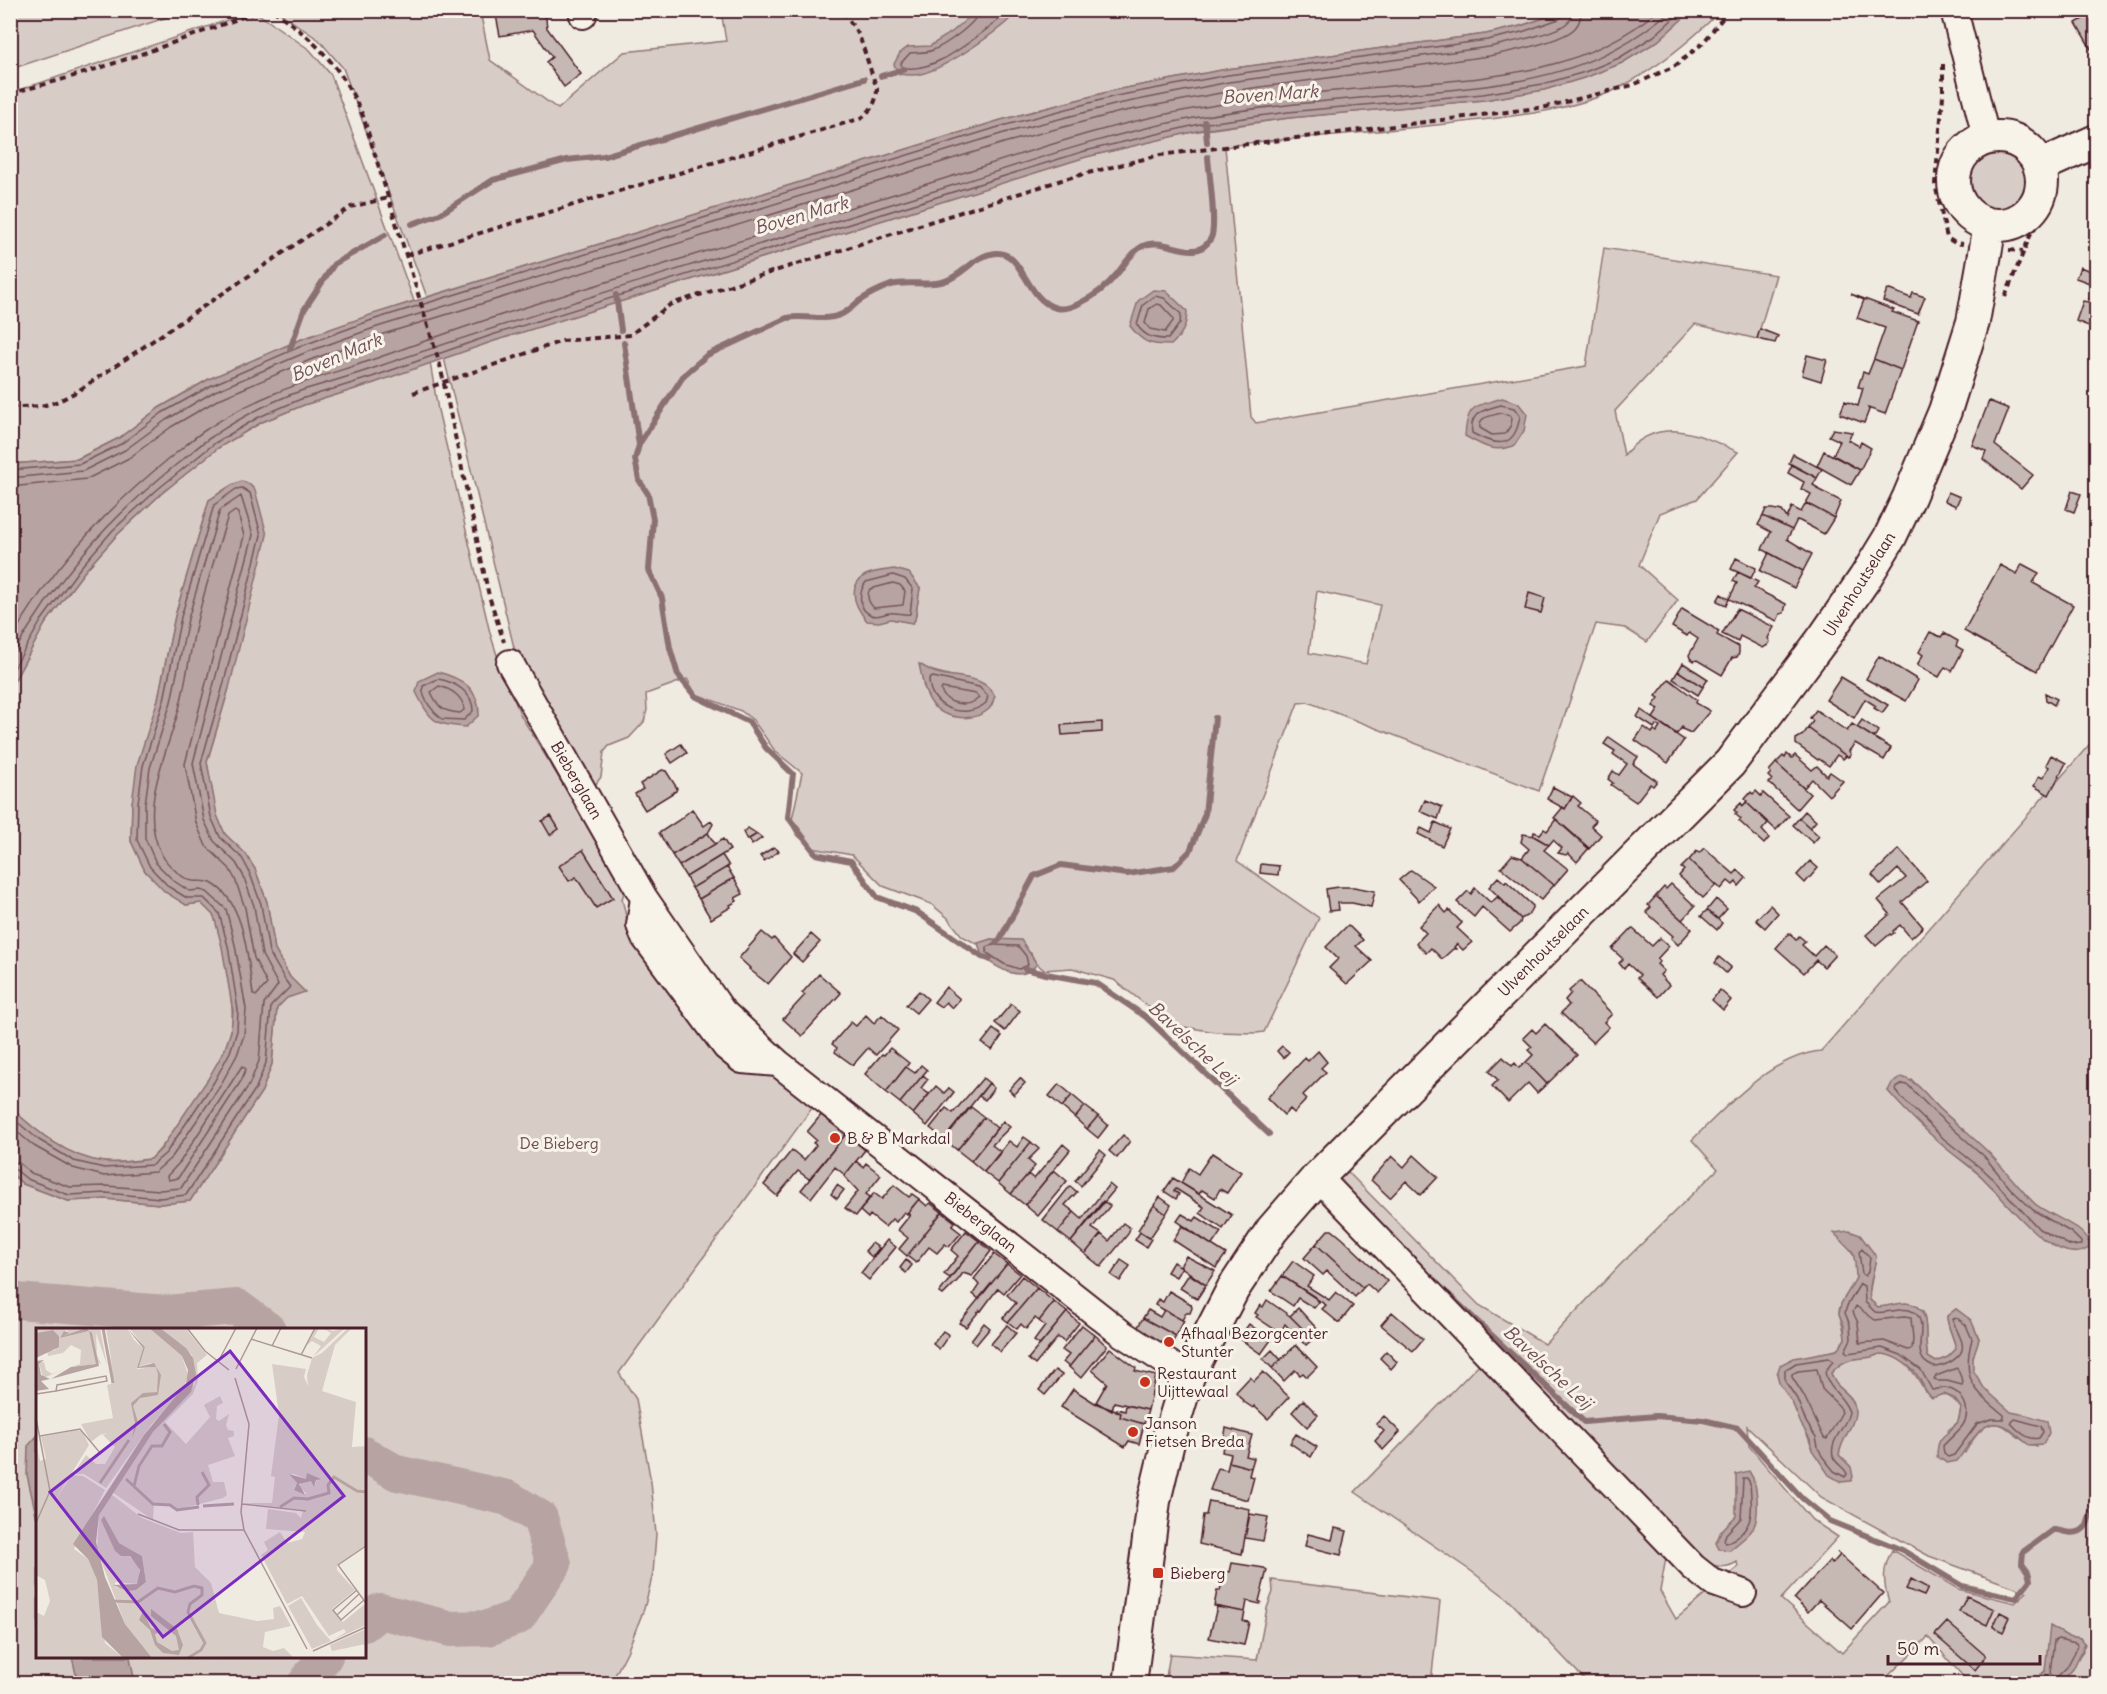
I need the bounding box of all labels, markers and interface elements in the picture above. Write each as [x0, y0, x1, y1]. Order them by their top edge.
water label: Boven Mark [1221, 79, 1321, 109]
water label: Boven Mark [752, 190, 852, 239]
water label: Boven Mark [287, 327, 386, 386]
street label: Ulvenhoutselaan [1819, 528, 1899, 640]
street label: Bieberglaan [547, 738, 607, 822]
street label: Ulvenhoutselaan [1494, 902, 1592, 1000]
water label: Bavelsche Leij [1144, 996, 1244, 1091]
place label: B & B Markdal [847, 1128, 950, 1148]
marker: B & B Markdal [828, 1131, 842, 1145]
park label: De Bieberg [519, 1133, 599, 1153]
street label: Bieberglaan [941, 1187, 1021, 1257]
water label: Bavelsche Leij [1499, 1320, 1599, 1415]
place label: Afhaal Bezorgcenter Stunter [1181, 1323, 1329, 1361]
inset map [36, 1328, 366, 1658]
marker: Afhaal Bezorgcenter Stunter [1162, 1335, 1176, 1349]
place label: Restaurant Uijttewaal [1157, 1363, 1237, 1401]
marker: Restaurant Uijttewaal [1138, 1375, 1152, 1389]
place label: Janson Fietsen Breda [1145, 1413, 1244, 1451]
marker: Janson Fietsen Breda [1126, 1425, 1140, 1439]
place label: Bieberg [1170, 1563, 1225, 1583]
marker: Bieberg [1151, 1566, 1165, 1580]
scale bar [1888, 1628, 2040, 1666]
text: 50 m [1897, 1637, 1939, 1660]

